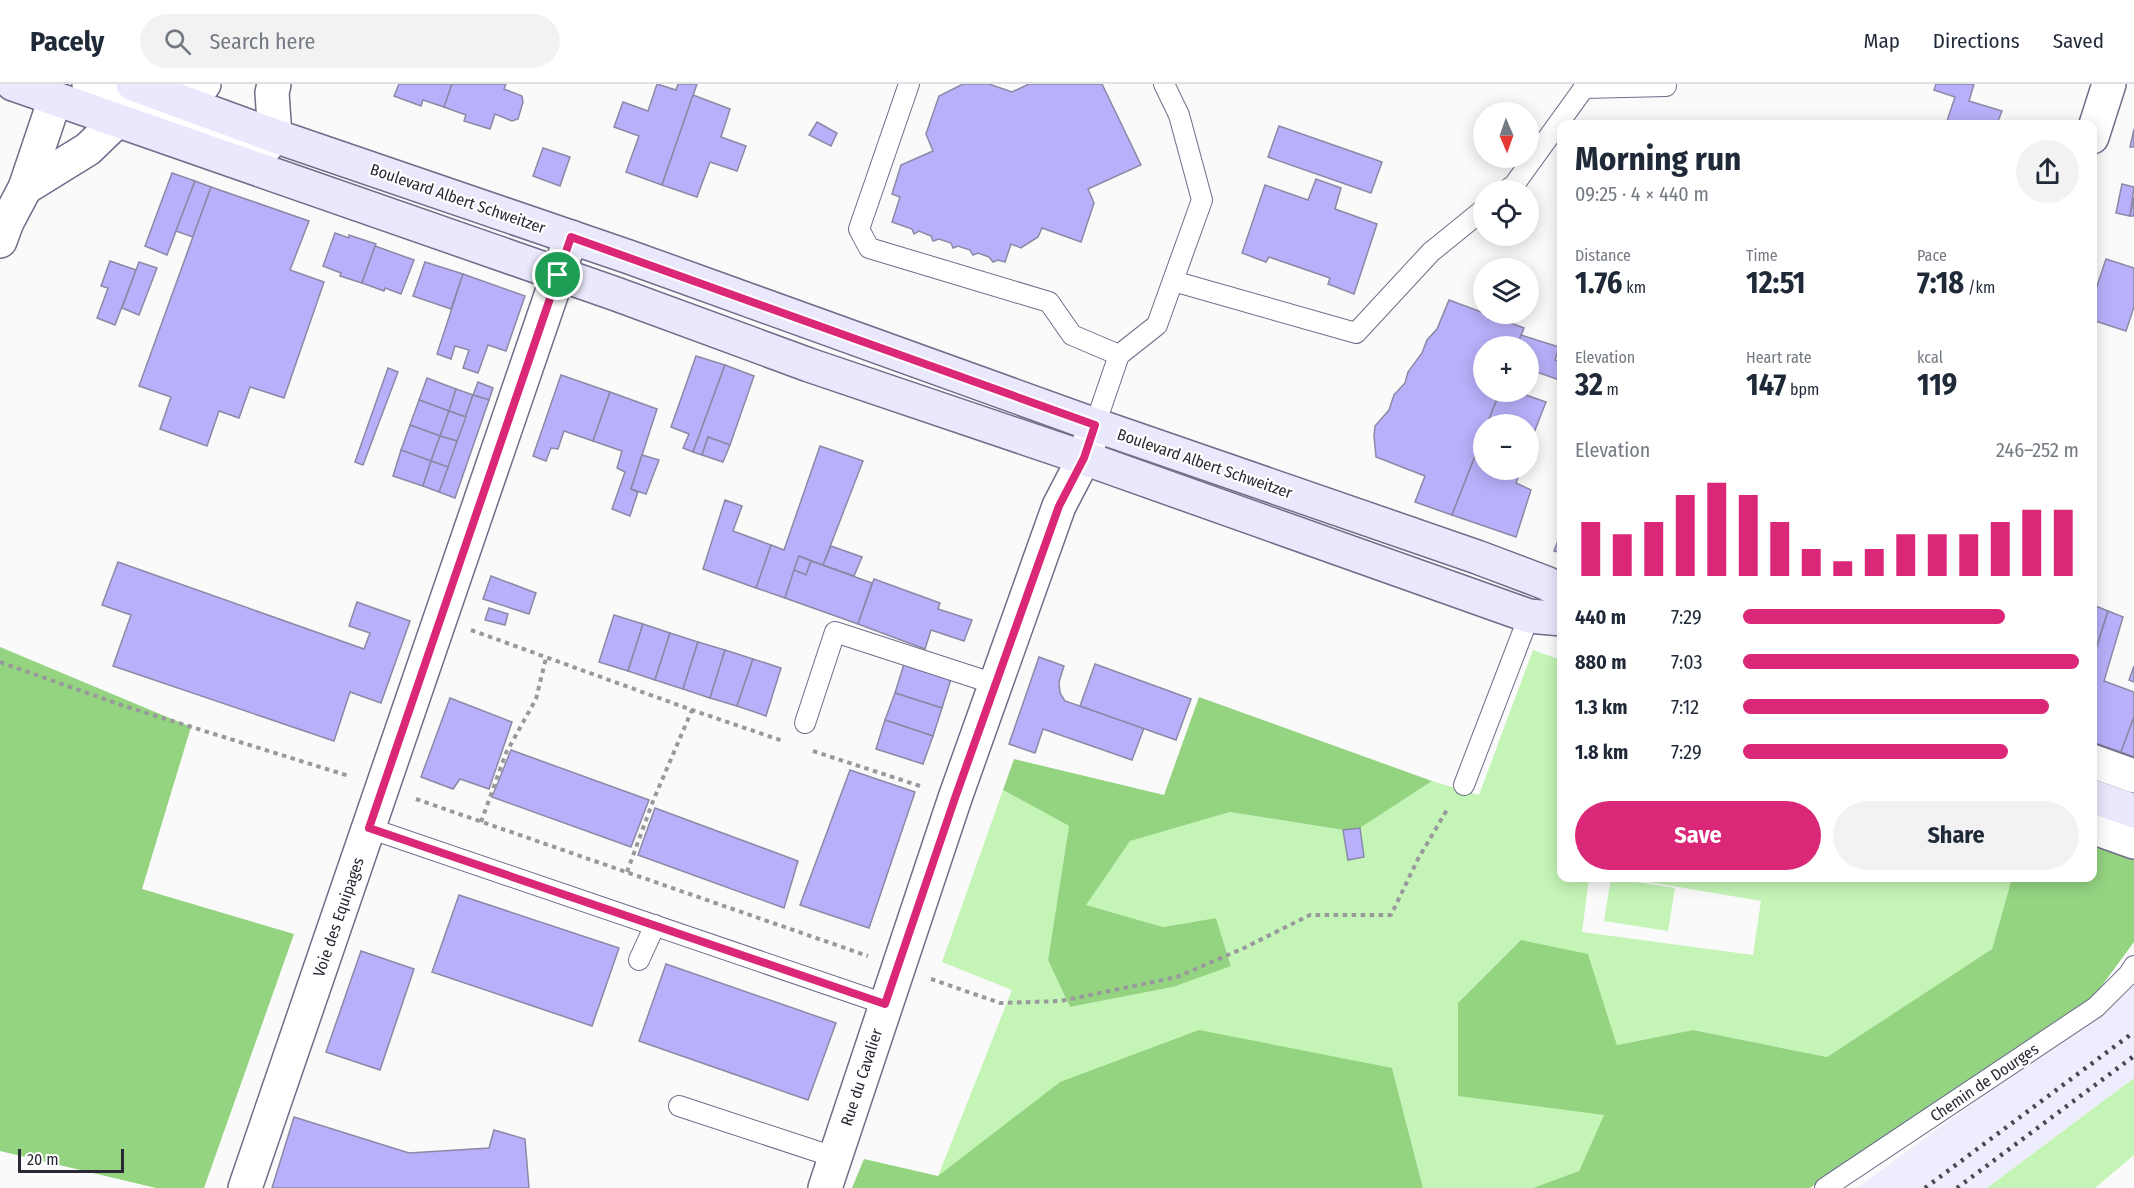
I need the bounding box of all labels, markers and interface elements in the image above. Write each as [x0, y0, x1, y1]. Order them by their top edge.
search box [140, 14, 560, 68]
text: Pacely [30, 25, 104, 58]
icon: search [161, 25, 194, 58]
text: Search here [209, 28, 315, 55]
text: Map [1863, 28, 1900, 54]
text: Directions [1933, 28, 2020, 54]
text: Saved [2053, 28, 2104, 54]
north arrow [1473, 102, 1539, 168]
map controls [1473, 102, 1539, 480]
text: Morning run [1575, 139, 1741, 179]
button: share [2016, 140, 2079, 203]
street label: Boulevard Albert Schweitzer [368, 160, 548, 238]
button: locate [1473, 180, 1539, 246]
text: 09:25 · 4 × 440 m [1575, 182, 1709, 206]
text: Distance [1575, 246, 1631, 265]
text: Time [1746, 246, 1778, 265]
text: Pace [1917, 246, 1947, 265]
pin [532, 249, 583, 300]
icon: arrive [541, 258, 574, 291]
button: layers [1473, 258, 1539, 324]
text: 1.76 [1575, 265, 1623, 301]
text: 12:51 [1746, 265, 1806, 301]
text: 7:18 [1917, 265, 1964, 301]
text: km [1623, 278, 1646, 297]
text: /km [1964, 278, 1995, 297]
button: + [1473, 336, 1539, 402]
text: Elevation [1575, 348, 1635, 367]
text: Heart rate [1746, 348, 1812, 367]
text: kcal [1917, 348, 1943, 367]
text: 32 [1575, 367, 1603, 403]
text: 147 [1746, 367, 1786, 403]
text: 119 [1917, 367, 1957, 403]
text: m [1603, 380, 1619, 399]
text: bpm [1786, 380, 1819, 399]
button: − [1473, 414, 1539, 480]
street label: Boulevard Albert Schweitzer [1115, 425, 1295, 503]
text: Elevation [1575, 438, 1650, 462]
text: 246–252 m [1996, 438, 2079, 462]
text: 440 m [1575, 605, 1626, 629]
text: 7:29 [1671, 605, 1702, 629]
text: 880 m [1575, 650, 1626, 674]
text: 7:03 [1671, 650, 1703, 674]
text: 1.3 km [1575, 695, 1627, 719]
text: 7:12 [1671, 695, 1699, 719]
text: 1.8 km [1575, 740, 1628, 764]
text: 7:29 [1671, 740, 1702, 764]
button: Save [1575, 801, 1821, 870]
button: Share [1833, 801, 2079, 870]
street label: Voie des Equipages [309, 855, 368, 979]
street label: Rue du Cavalier [837, 1026, 886, 1128]
street label: Chemin de Dourges [1927, 1039, 2042, 1126]
scale bar [18, 1146, 124, 1174]
text: 20 m [27, 1150, 58, 1169]

